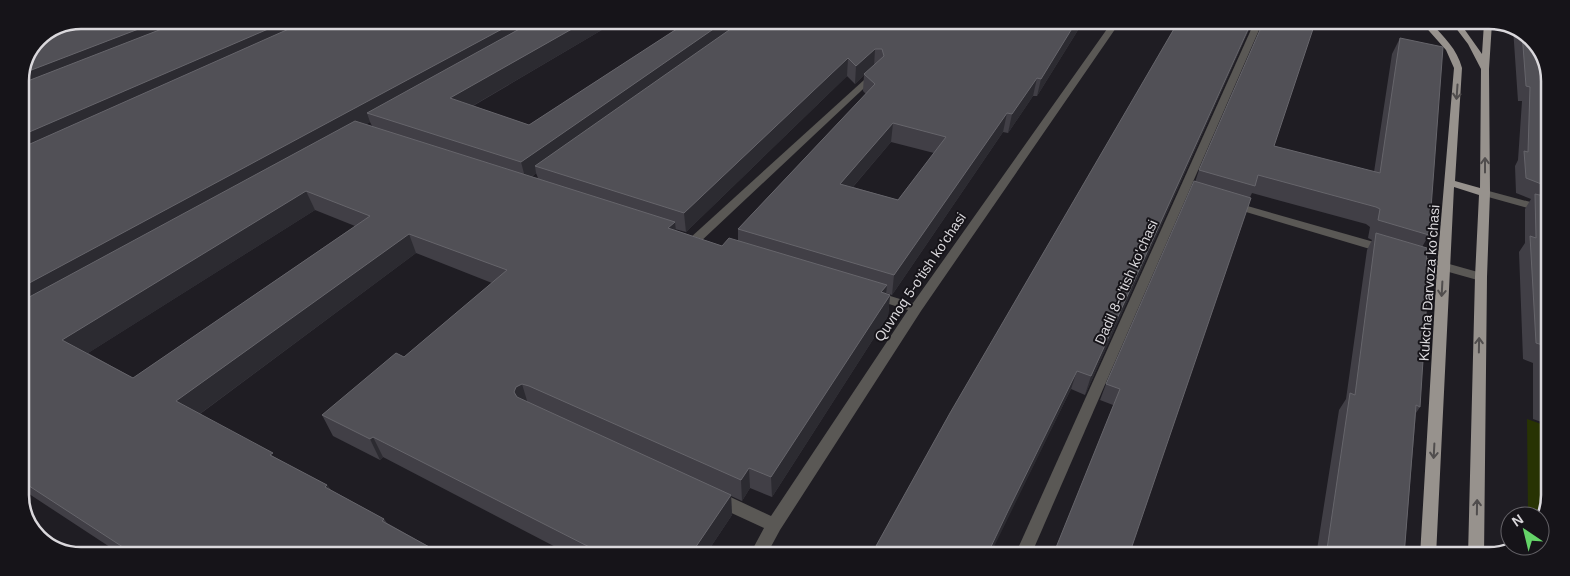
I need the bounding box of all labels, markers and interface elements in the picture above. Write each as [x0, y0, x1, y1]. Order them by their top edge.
one-way arrow [1452, 84, 1461, 100]
one-way arrow [1480, 157, 1490, 174]
street label: Kukcha Darvoza ko'chasi [1416, 204, 1442, 362]
street label: Quvnoq 5-o'tish ko'chasi [871, 210, 969, 344]
street label: Dadil 8-o'tish ko'chasi [1091, 217, 1161, 347]
one-way arrow [1438, 281, 1447, 297]
one-way arrow [1475, 337, 1484, 353]
one-way arrow [1429, 443, 1438, 459]
one-way arrow [1472, 499, 1482, 516]
north arrow [1500, 506, 1550, 556]
text: N [1509, 511, 1526, 530]

